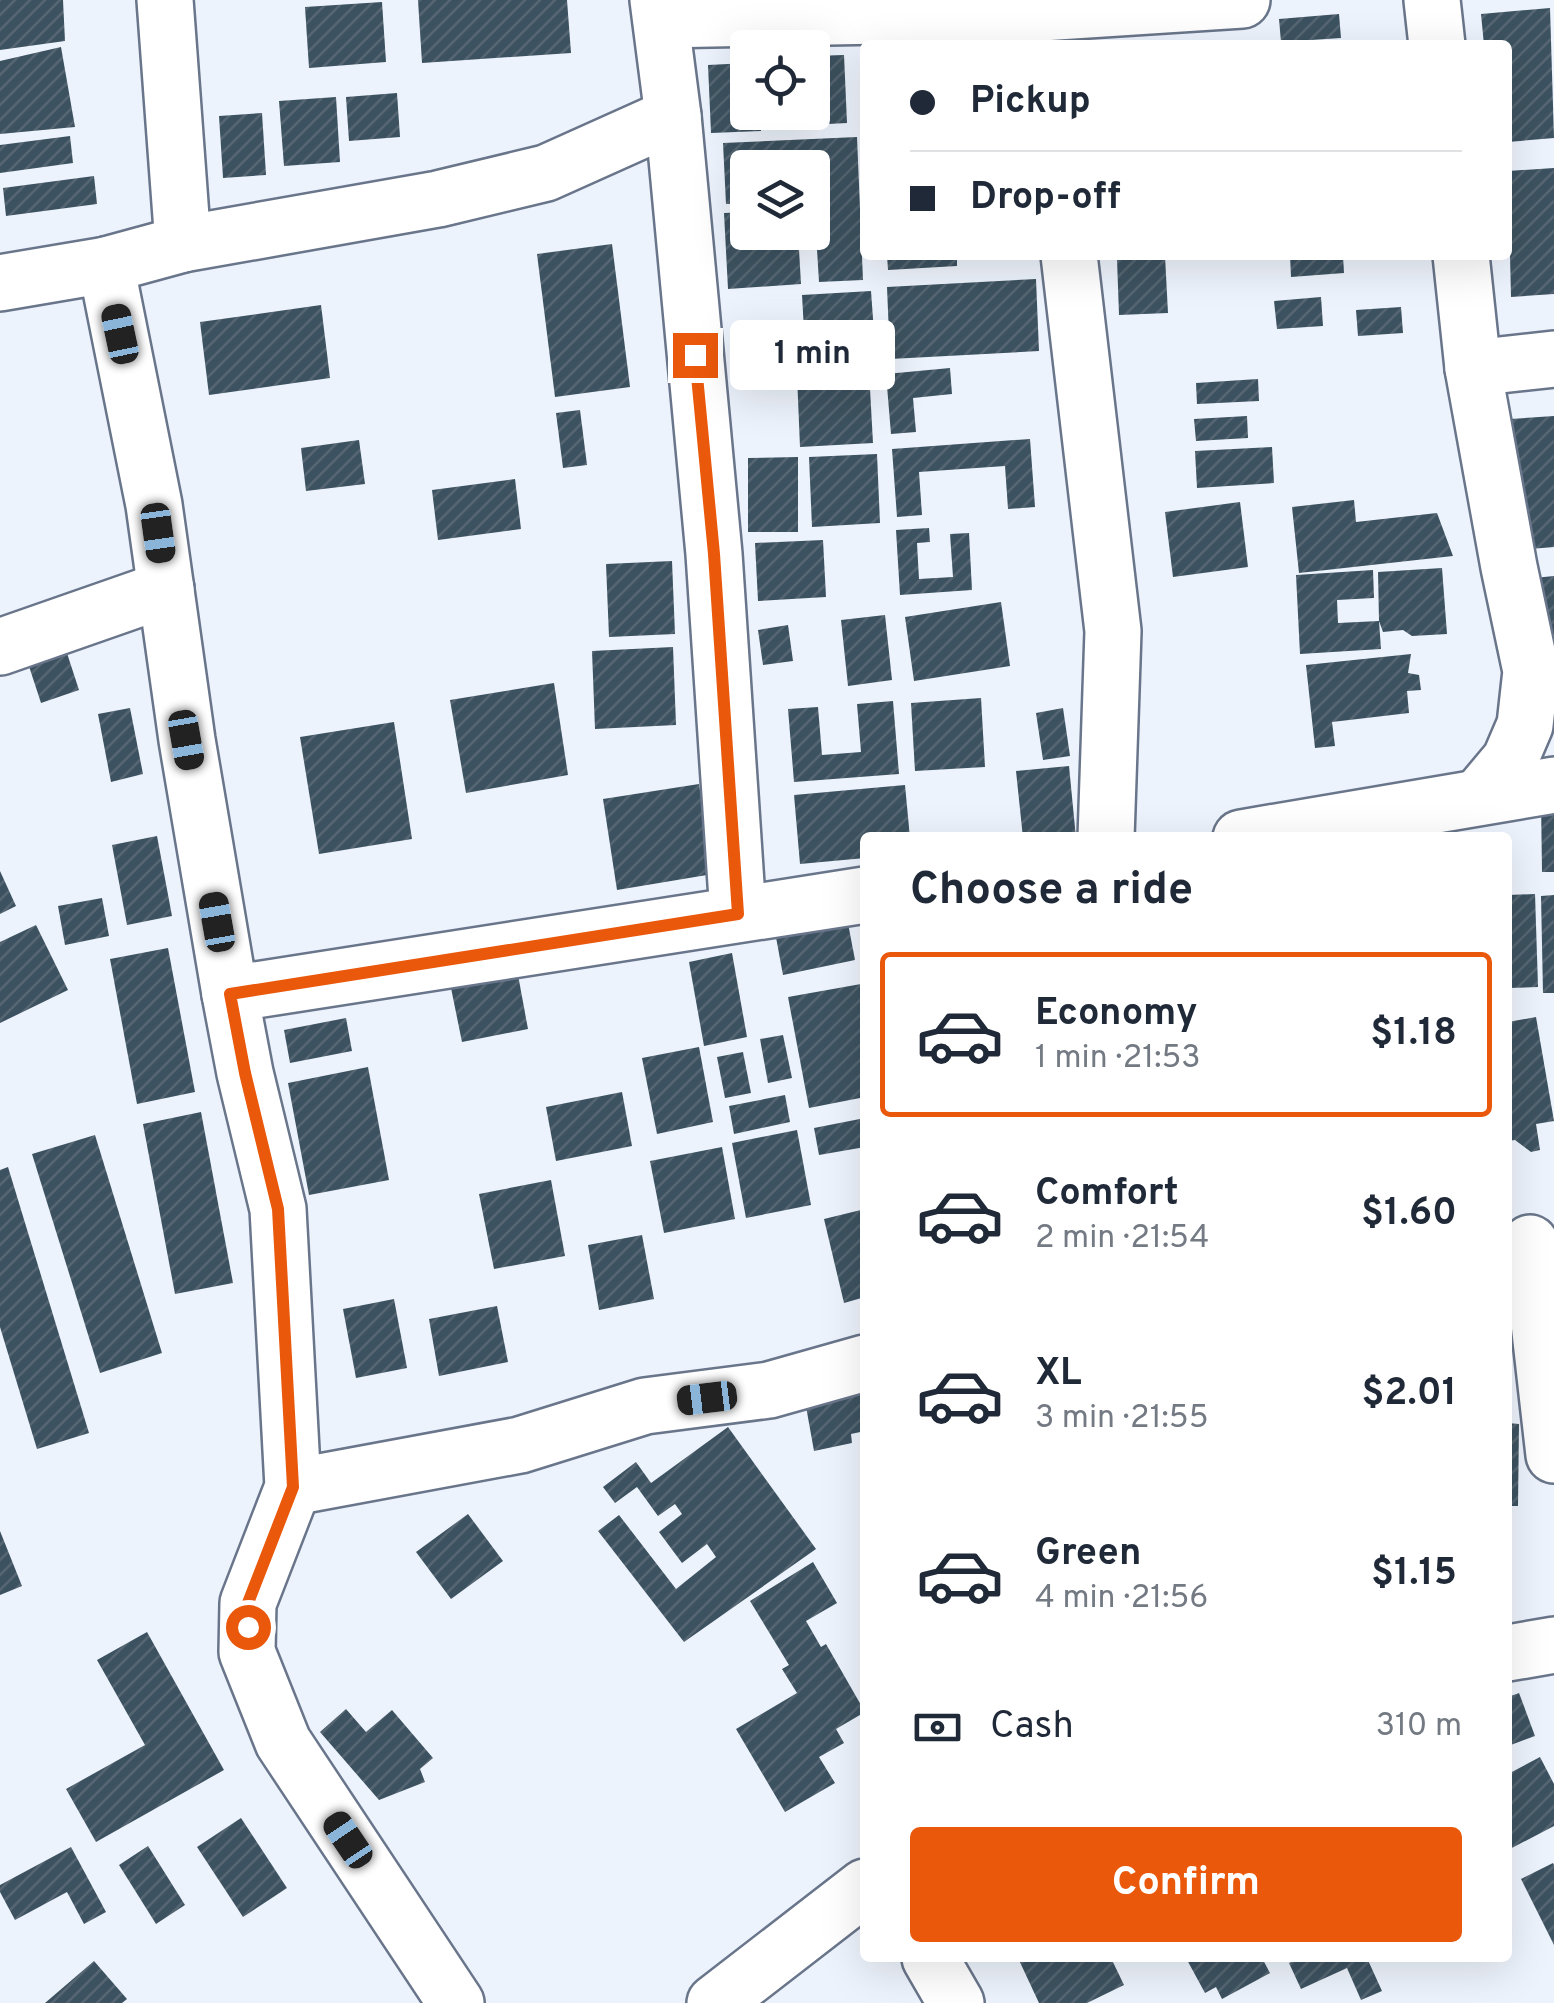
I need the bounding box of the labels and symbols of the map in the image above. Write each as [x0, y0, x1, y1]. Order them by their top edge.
car [99, 302, 141, 366]
callout: 1 min [730, 320, 895, 390]
route end [673, 333, 718, 378]
car [139, 501, 177, 565]
car [166, 708, 206, 772]
car [197, 890, 237, 954]
car [675, 1379, 739, 1417]
route start [226, 1605, 271, 1650]
car [319, 1807, 377, 1873]

